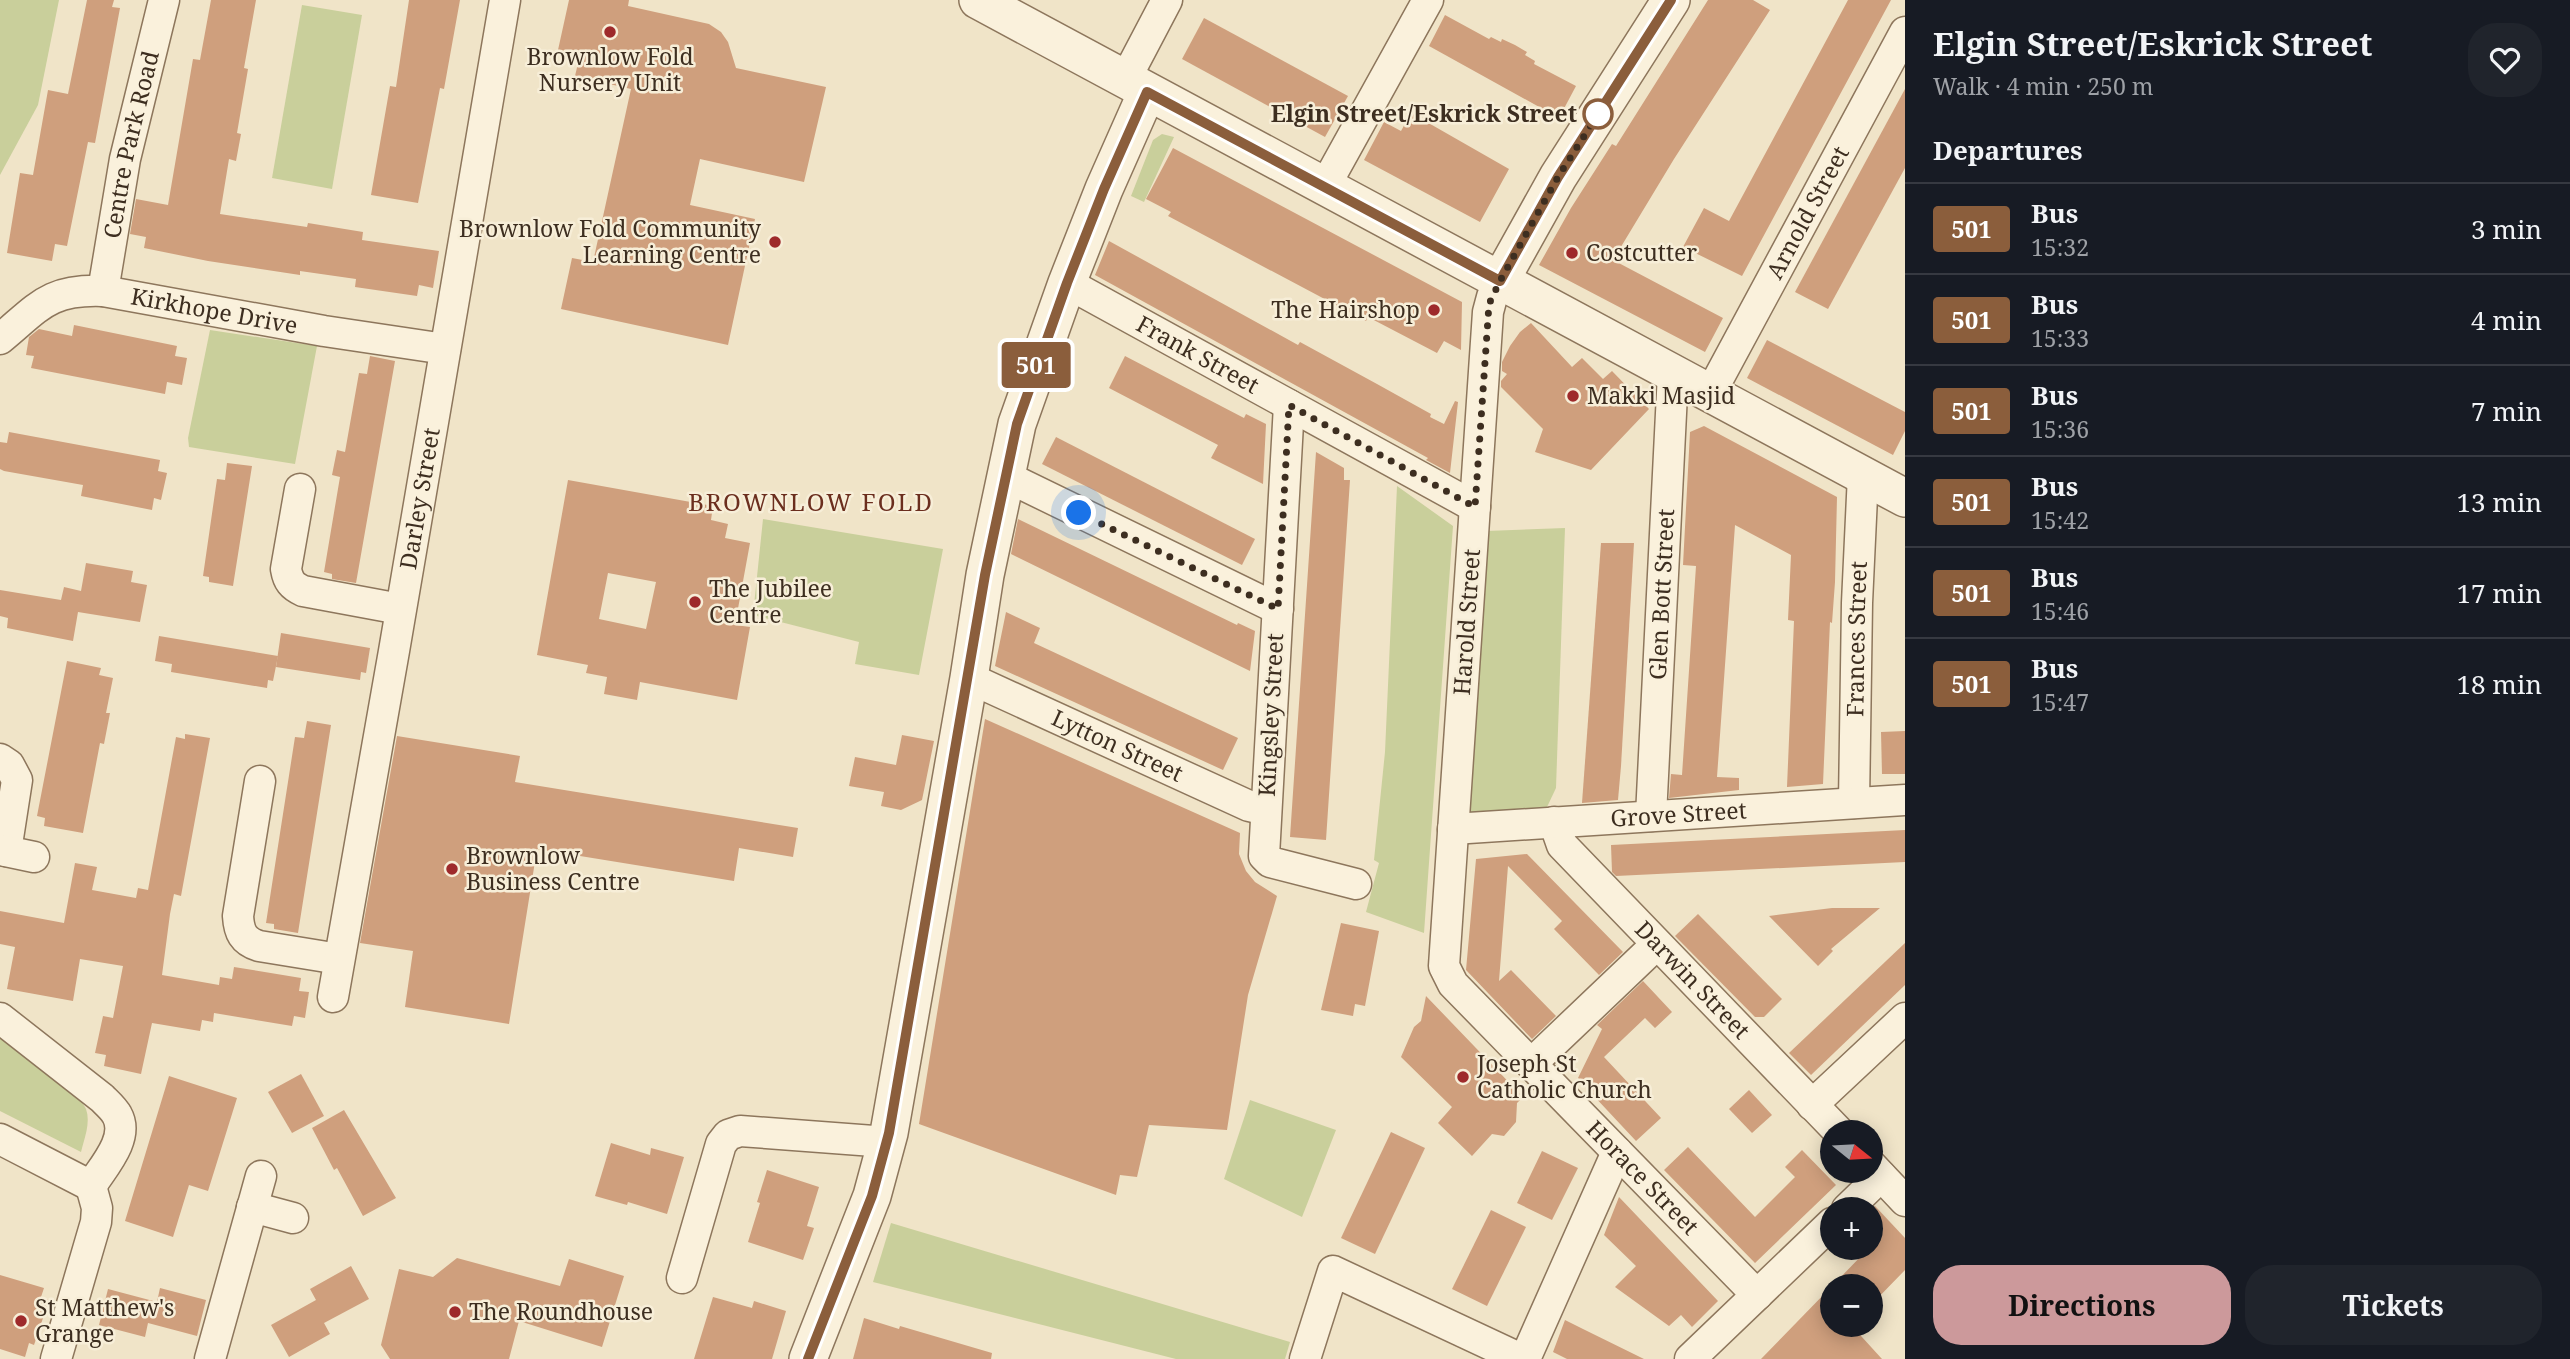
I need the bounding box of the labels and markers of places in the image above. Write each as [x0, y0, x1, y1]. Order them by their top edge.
marker: Brownlow Fold Nursery Unit [602, 24, 618, 40]
place label: Brownlow Fold Nursery Unit [526, 40, 694, 98]
place label: Elgin Street/Eskrick Street [1271, 97, 1577, 129]
marker: Elgin Street/Eskrick Street [1583, 99, 1613, 129]
place label: Brownlow Fold Community Learning Centre [459, 212, 761, 270]
marker: Brownlow Fold Community Learning Centre [767, 234, 783, 250]
place label: Costcutter [1586, 236, 1697, 268]
marker: Costcutter [1564, 245, 1580, 261]
place label: The Hairshop [1271, 293, 1420, 325]
marker: The Hairshop [1426, 302, 1442, 318]
place label: Makki Masjid [1587, 379, 1735, 411]
marker: Makki Masjid [1565, 388, 1581, 404]
place label: The Jubilee Centre [709, 572, 832, 630]
marker: The Jubilee Centre [687, 594, 703, 610]
place label: Brownlow Business Centre [466, 839, 640, 897]
marker: Brownlow Business Centre [444, 861, 460, 877]
place label: Joseph St Catholic Church [1476, 1047, 1652, 1105]
marker: Joseph St Catholic Church [1455, 1069, 1471, 1085]
place label: St Matthew's Grange [35, 1291, 174, 1349]
place label: The Roundhouse [469, 1295, 653, 1327]
marker: The Roundhouse [447, 1304, 463, 1320]
marker: St Matthew's Grange [13, 1313, 29, 1329]

